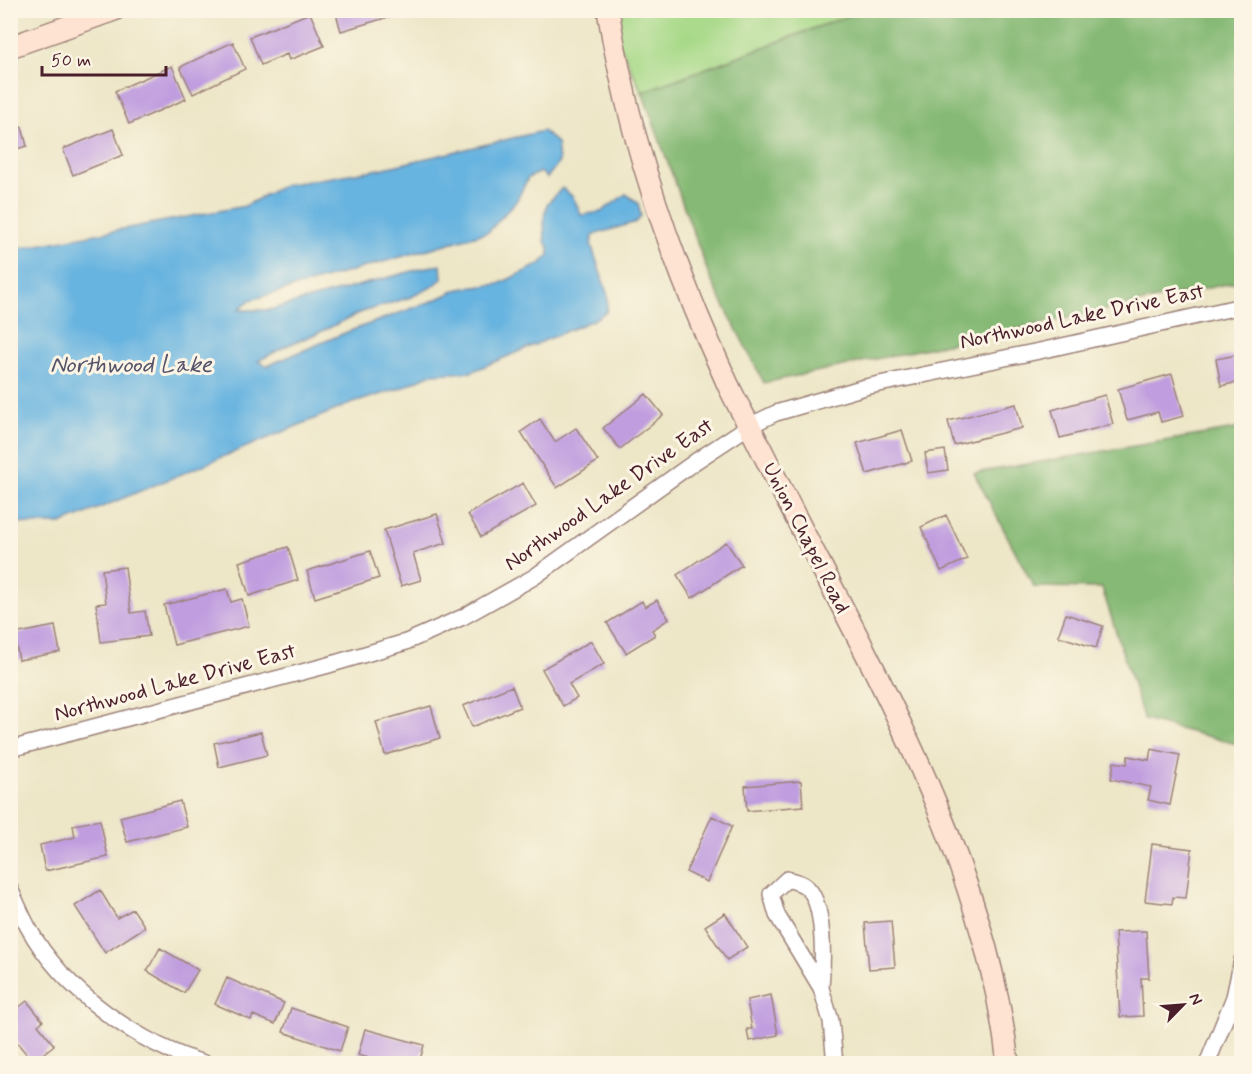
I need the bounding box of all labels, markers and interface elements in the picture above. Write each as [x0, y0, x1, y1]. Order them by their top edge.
scale bar [42, 39, 166, 77]
text: 50 m [51, 49, 91, 73]
street label: Northwood Lake Drive East [957, 277, 1207, 357]
water label: Northwood Lake [50, 350, 213, 381]
street label: Northwood Lake Drive East [499, 412, 719, 578]
street label: Union Chapel Road [756, 457, 856, 619]
street label: Northwood Lake Drive East [51, 637, 299, 729]
north arrow [1153, 975, 1213, 1035]
text: N [1183, 990, 1207, 1009]

